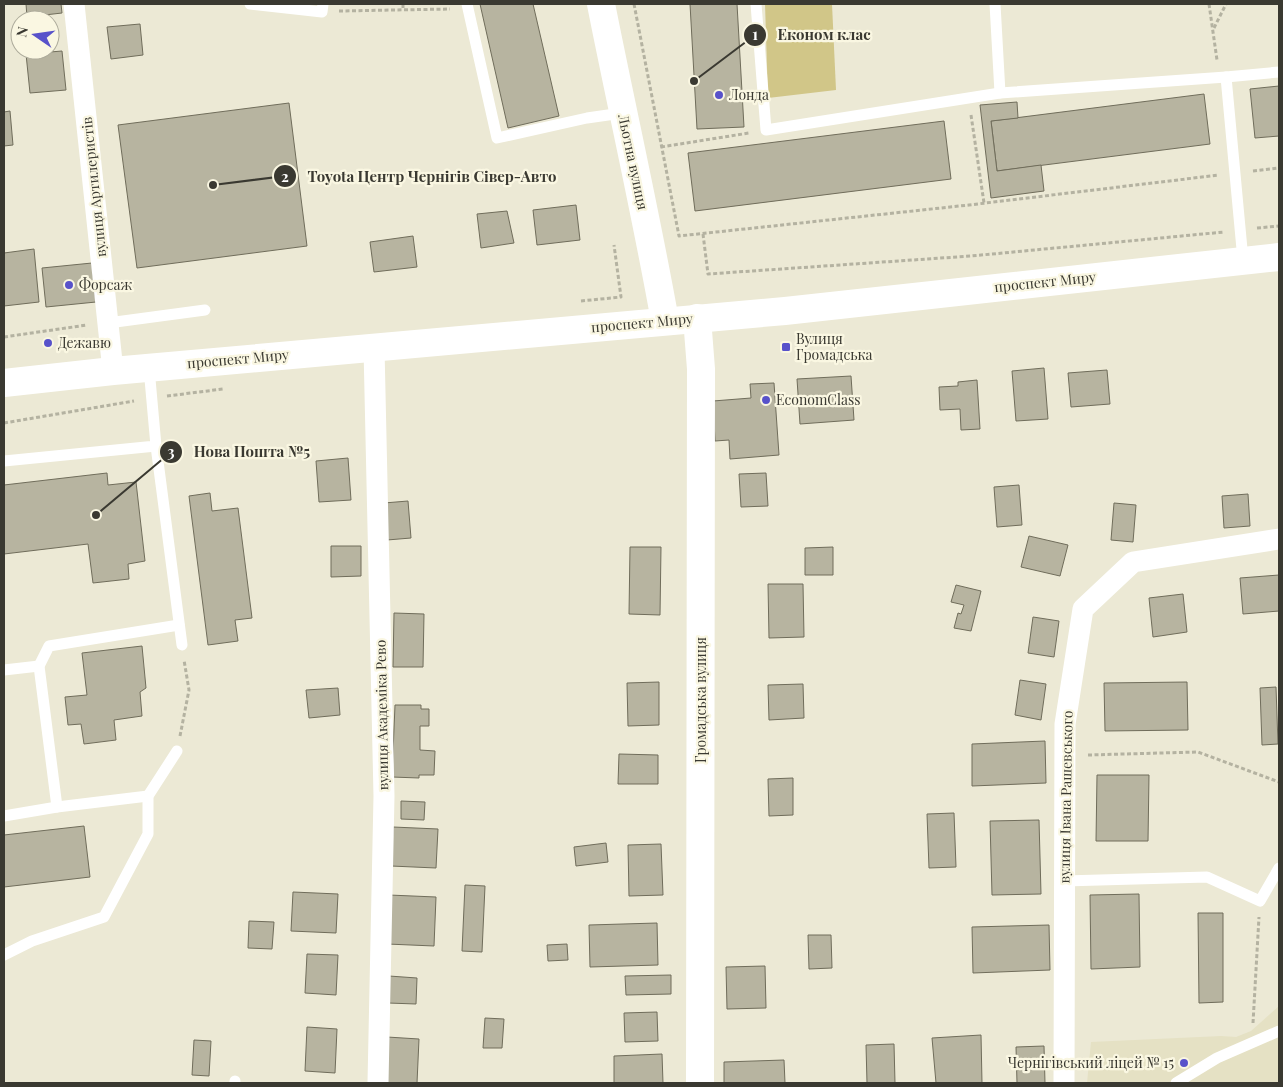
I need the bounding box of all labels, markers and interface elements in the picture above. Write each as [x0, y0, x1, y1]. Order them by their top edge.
north arrow [10, 10, 60, 60]
callout: Економ клас [743, 20, 881, 50]
text: 1 [752, 24, 758, 44]
text: Економ клас [777, 24, 871, 44]
text: N [11, 25, 32, 39]
place label: Лонда [728, 85, 769, 104]
marker: Лонда [713, 89, 725, 101]
street label: Льотна вулиця [614, 111, 653, 212]
street label: вулиця Артилеристів [77, 116, 110, 258]
callout: Toyota Центр Чернігів Сівер-Авто [273, 161, 567, 191]
text: 2 [281, 166, 289, 186]
text: Toyota Центр Чернігів Сівер-Авто [307, 166, 557, 186]
street label: проспект Миру [993, 267, 1097, 296]
place label: Форсаж [79, 275, 132, 294]
marker: Форсаж [63, 279, 75, 291]
street label: проспект Миру [590, 309, 694, 336]
place label: Вулиця Громадська [796, 329, 873, 364]
place label: Дежавю [58, 333, 111, 352]
marker: Дежавю [42, 337, 54, 349]
marker: Вулиця Громадська [780, 341, 792, 353]
street label: проспект Миру [186, 345, 290, 372]
place label: EconomClass [776, 390, 860, 409]
marker: EconomClass [760, 394, 772, 406]
callout: Нова Пошта №5 [159, 437, 320, 467]
text: 3 [167, 441, 175, 461]
text: Нова Пошта №5 [194, 441, 310, 461]
street label: Громадська вулиця [691, 637, 710, 763]
street label: вулиця Академіка Рево [371, 639, 392, 790]
street label: вулиця Івана Рашевського [1054, 710, 1077, 884]
place label: Чернігівський ліцей № 15 [1008, 1053, 1174, 1072]
marker: Чернігівський ліцей № 15 [1178, 1057, 1190, 1069]

